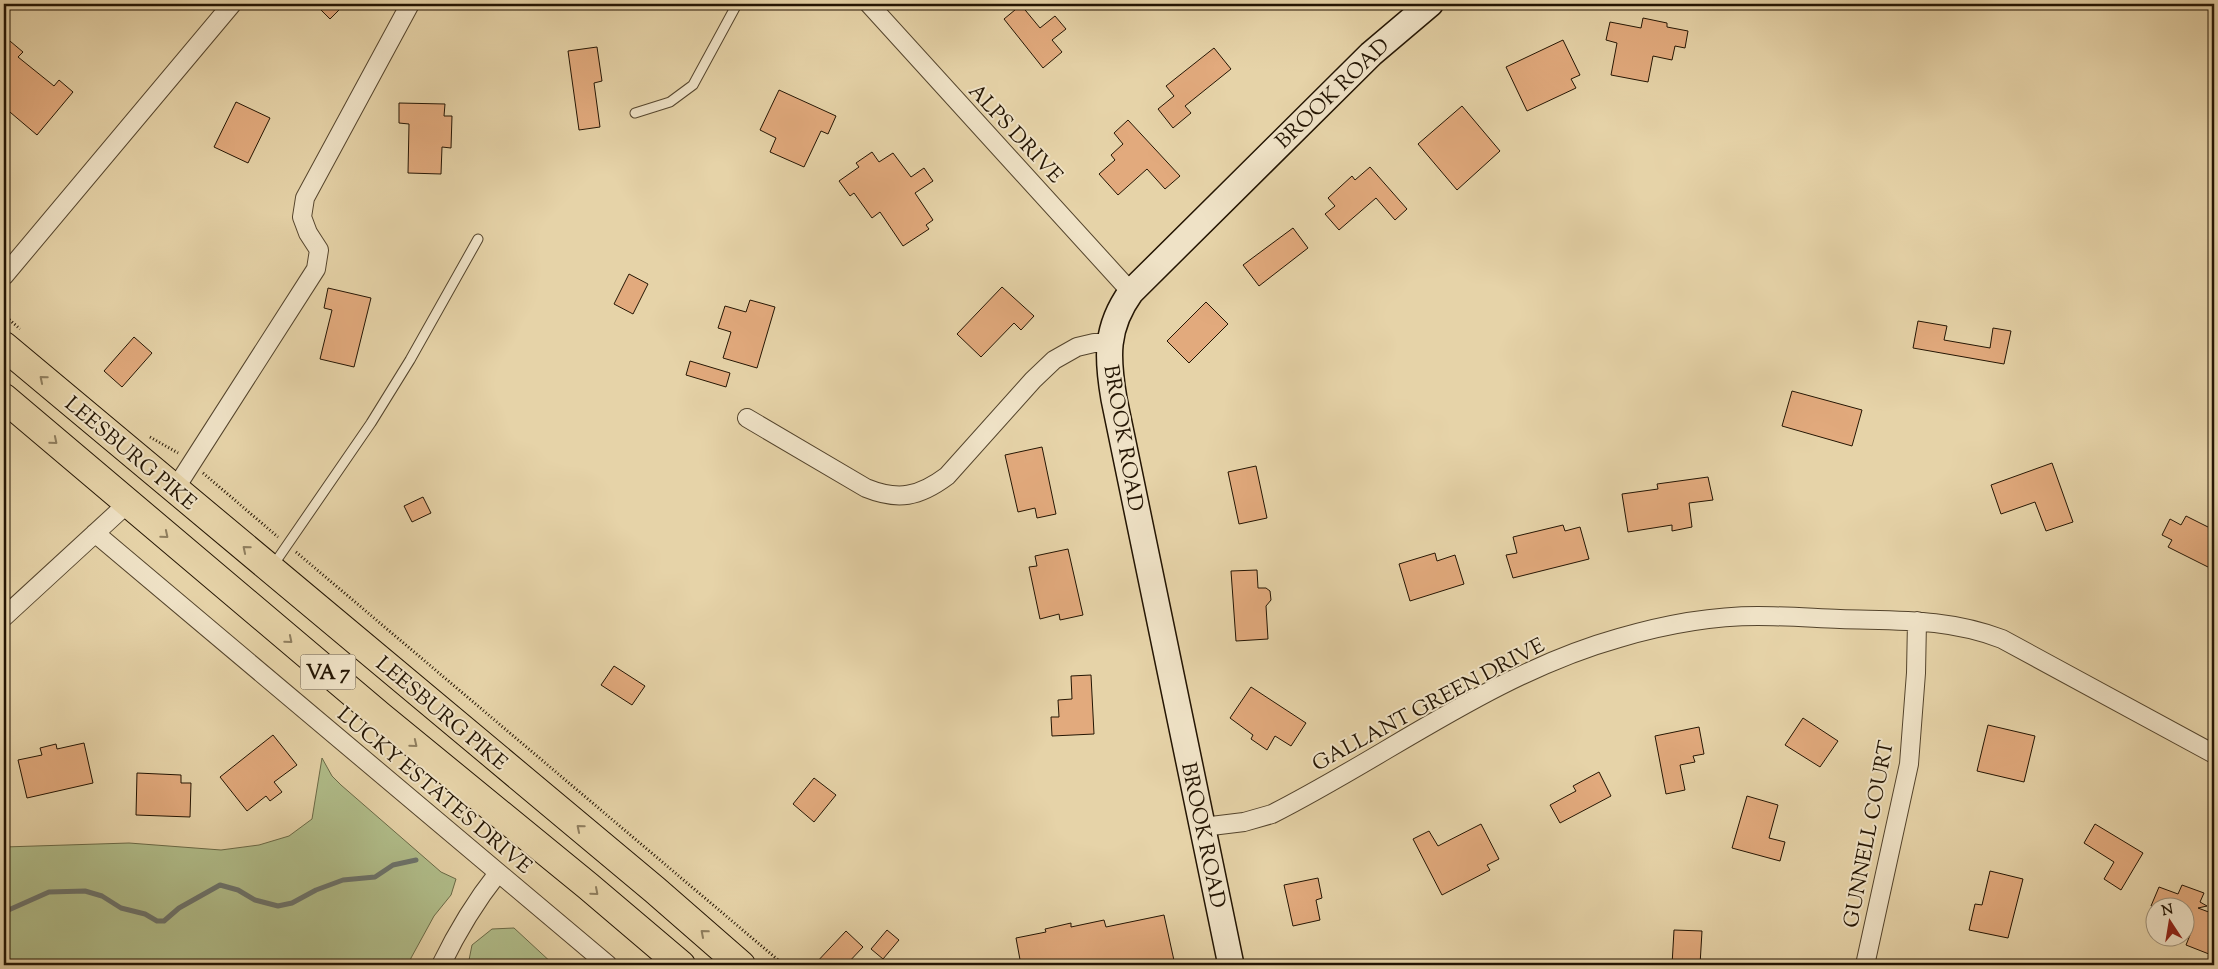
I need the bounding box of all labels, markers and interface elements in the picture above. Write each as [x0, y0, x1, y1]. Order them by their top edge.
street label: BROOK ROAD [1270, 32, 1397, 157]
street label: ALPS DRIVE [960, 78, 1069, 191]
street label: BROOK ROAD [1094, 363, 1150, 514]
one-way arrow [40, 376, 49, 385]
street label: LEESBURG PIKE [57, 390, 202, 519]
one-way arrow [49, 435, 58, 444]
one-way arrow [159, 529, 168, 537]
one-way arrow [243, 546, 252, 555]
street label: GALLANT GREEN DRIVE [1307, 631, 1551, 780]
one-way arrow [283, 634, 292, 642]
street label: LEESBURG PIKE [368, 650, 513, 779]
road number: VA 7 [300, 654, 356, 690]
street label: LUCKY ESTATES DRIVE [330, 701, 538, 882]
one-way arrow [408, 738, 417, 746]
street label: GUNNELL COURT [1837, 738, 1903, 931]
street label: BROOK ROAD [1172, 760, 1232, 911]
one-way arrow [577, 825, 586, 834]
one-way arrow [590, 886, 599, 895]
north arrow [2146, 896, 2196, 946]
text: N [2160, 900, 2175, 922]
one-way arrow [701, 930, 710, 939]

